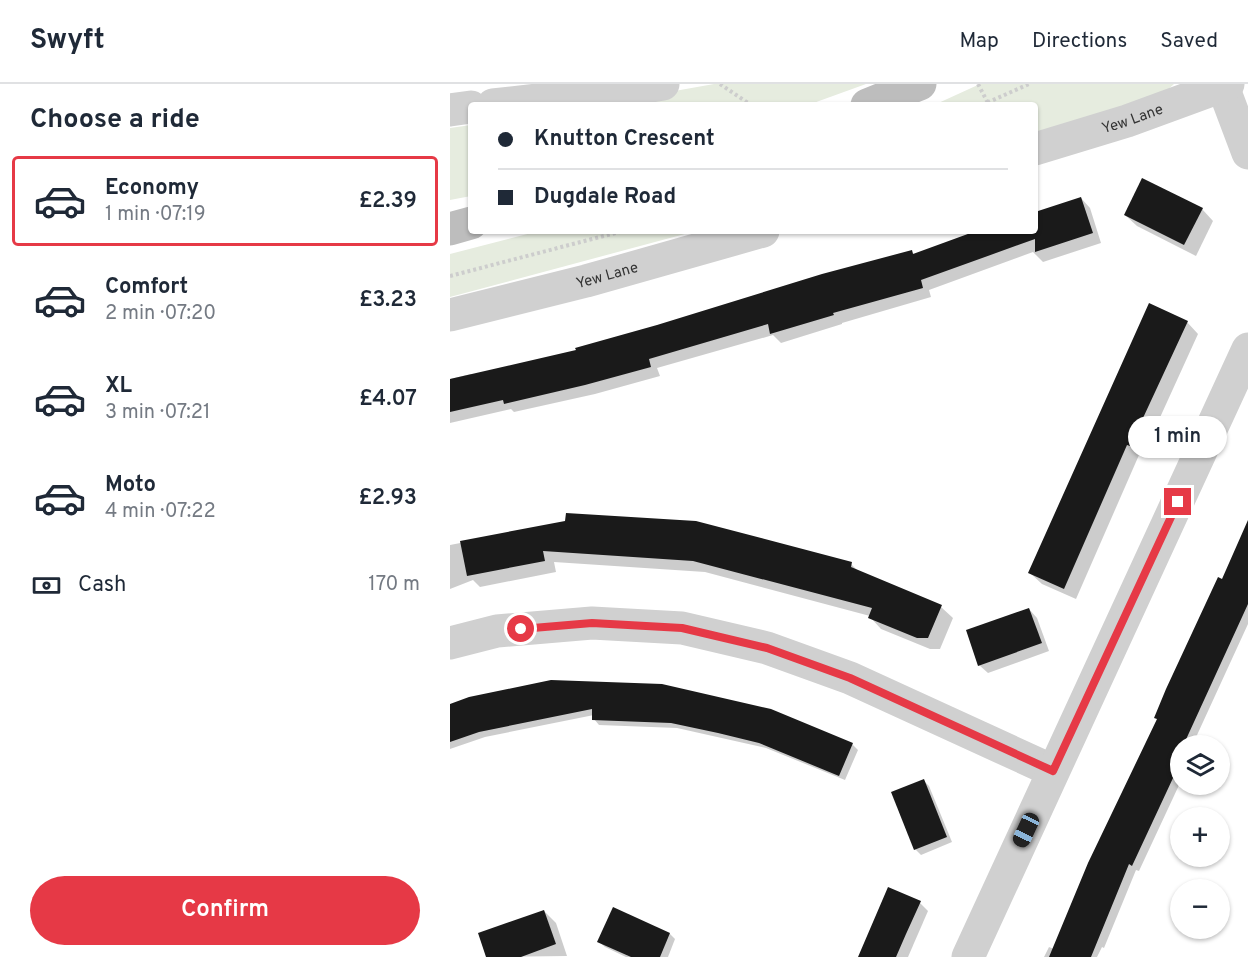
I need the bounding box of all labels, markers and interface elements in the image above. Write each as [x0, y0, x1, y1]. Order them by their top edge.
text: Swyft [30, 23, 105, 59]
text: Map [959, 28, 999, 55]
text: Directions [1032, 28, 1127, 55]
text: Saved [1160, 28, 1218, 55]
street label: Yew Lane [1100, 101, 1166, 139]
text: Choose a ride [30, 103, 200, 137]
text: Knutton Crescent [534, 126, 715, 153]
icon: car [33, 174, 87, 228]
text: Economy [105, 175, 199, 202]
text: Dugdale Road [534, 184, 676, 211]
text: £2.39 [359, 188, 417, 215]
text: 1 min · 07:19 [105, 202, 206, 228]
street label: Yew Lane [574, 259, 641, 294]
icon: car [33, 273, 87, 327]
text: Comfort [105, 274, 188, 301]
text: £3.23 [359, 287, 417, 314]
text: 2 min · 07:20 [105, 301, 216, 327]
icon: car [33, 372, 87, 426]
text: XL [105, 373, 132, 400]
text: £4.07 [359, 386, 417, 413]
text: 3 min · 07:21 [105, 400, 211, 426]
callout: 1 min [1128, 415, 1227, 457]
text: 1 min [1154, 424, 1201, 450]
icon: car [33, 471, 87, 525]
text: Moto [105, 472, 156, 499]
text: £2.93 [359, 485, 417, 512]
route end [1164, 488, 1191, 515]
text: 4 min · 07:22 [105, 499, 216, 525]
icon: cash [30, 569, 63, 602]
text: Cash [78, 572, 127, 599]
text: 170 m [368, 572, 420, 598]
route start [507, 615, 534, 642]
map controls [1170, 735, 1230, 939]
button: layers [1170, 735, 1230, 795]
button: + [1170, 807, 1230, 867]
car [1010, 810, 1042, 850]
button: Confirm [30, 876, 420, 945]
button: − [1170, 879, 1230, 939]

